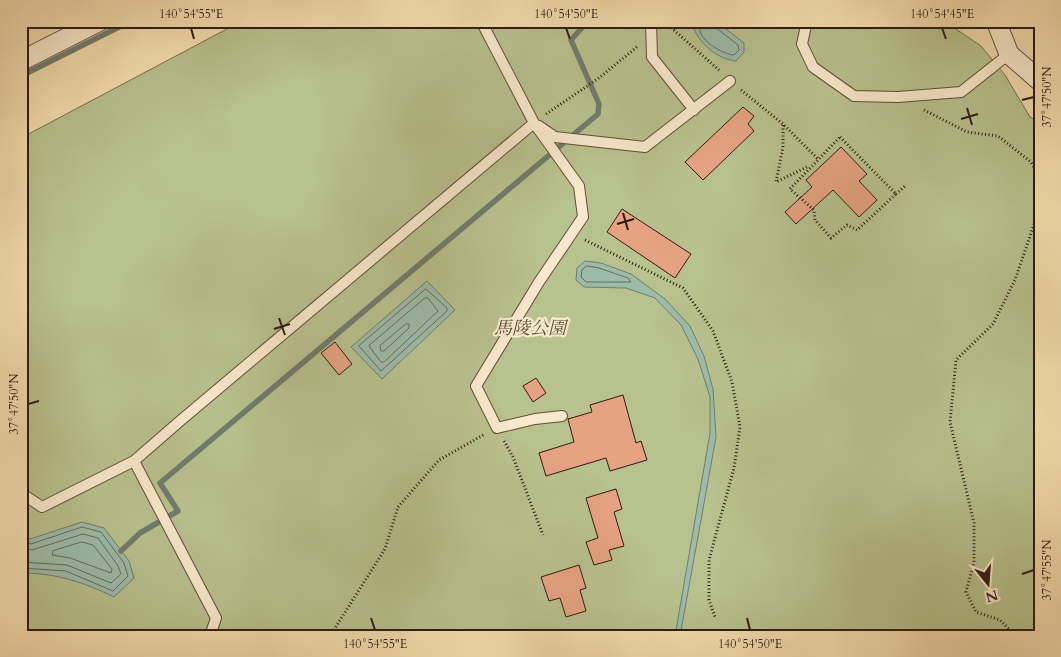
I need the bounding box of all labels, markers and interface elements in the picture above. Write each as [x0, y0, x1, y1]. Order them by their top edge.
text: 140°54'55"E [159, 6, 223, 22]
text: 140°54'50"E [534, 6, 598, 22]
text: 140°54'45"E [910, 6, 974, 22]
text: 37°47'50"N [1039, 66, 1055, 127]
park label: 馬陵公園 [494, 316, 569, 341]
text: 37°47'50"N [6, 373, 22, 434]
text: 37°47'55"N [1039, 539, 1055, 600]
north arrow [964, 560, 1014, 610]
text: N [983, 585, 1000, 607]
text: 140°54'55"E [343, 636, 407, 652]
text: 140°54'50"E [718, 636, 782, 652]

